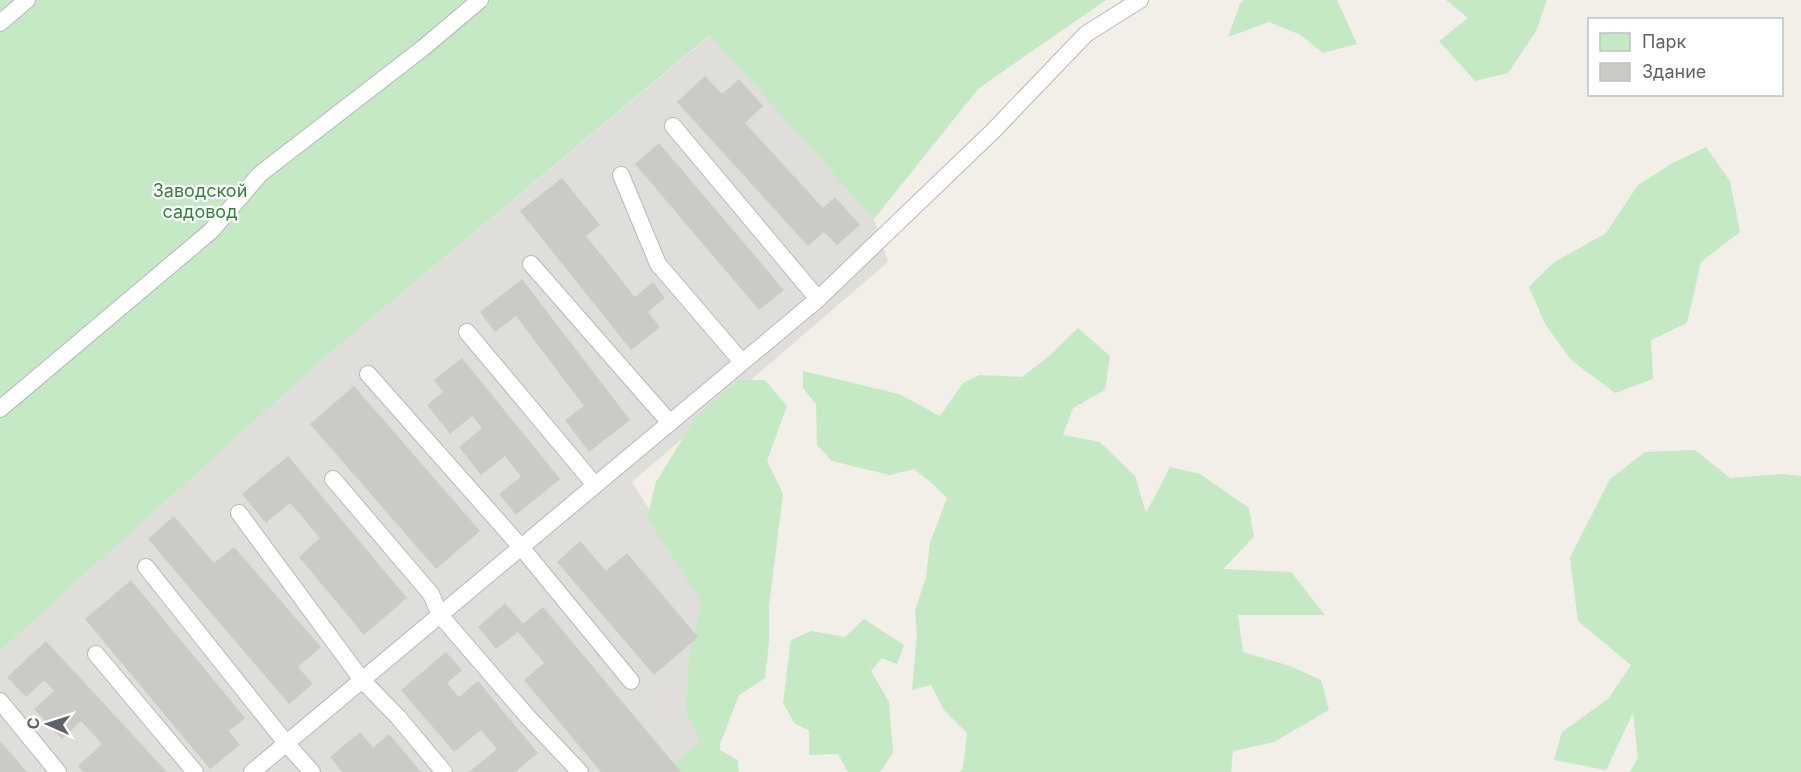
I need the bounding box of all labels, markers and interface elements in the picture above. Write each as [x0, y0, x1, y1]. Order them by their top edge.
legend [1588, 18, 1783, 96]
text: Парк [1642, 31, 1687, 52]
text: Здание [1642, 61, 1706, 82]
park label: Заводской садовод [153, 180, 247, 222]
north arrow [18, 694, 78, 754]
text: С [23, 717, 43, 730]

